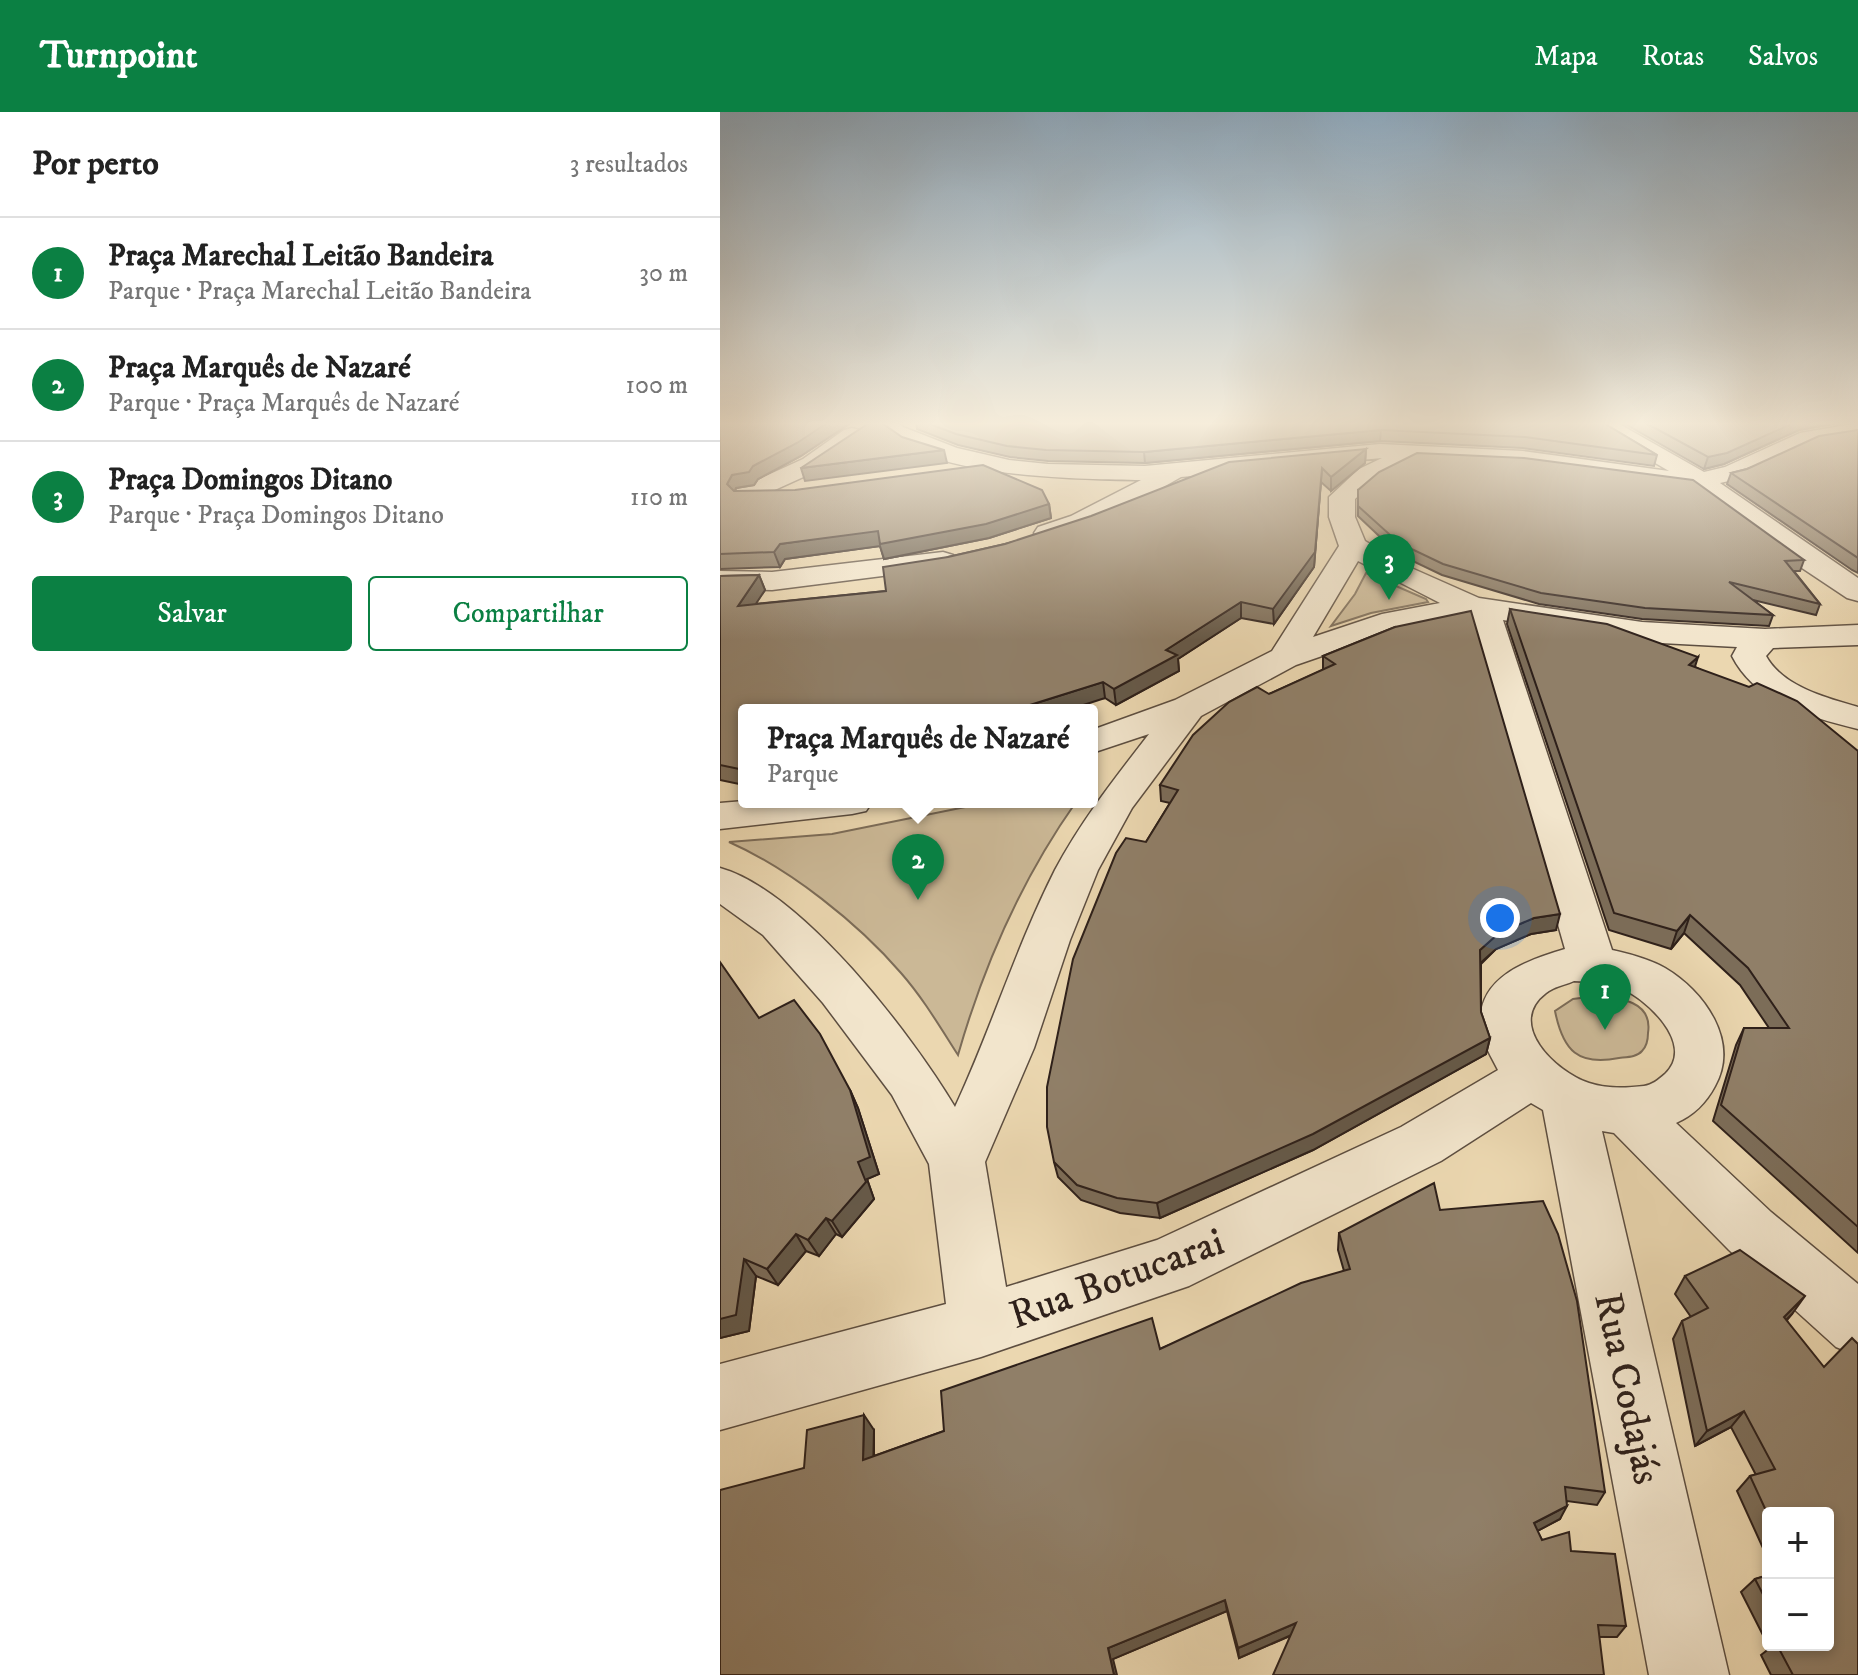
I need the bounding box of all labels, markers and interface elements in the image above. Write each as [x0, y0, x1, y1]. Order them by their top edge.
text: Turnpoint [40, 32, 198, 80]
text: Mapa [1534, 39, 1598, 74]
text: Rotas [1642, 39, 1704, 74]
text: Salvos [1748, 39, 1818, 74]
text: Por perto [32, 143, 159, 185]
text: 3 resultados [570, 148, 688, 181]
text: Praça Marechal Leitão Bandeira [108, 238, 493, 275]
text: 1 [53, 257, 63, 290]
text: 30 m [639, 257, 688, 290]
text: Parque · Praça Marechal Leitão Bandeira [108, 275, 531, 308]
text: Praça Marquês de Nazaré [108, 350, 411, 387]
text: 2 [52, 369, 64, 402]
text: 100 m [625, 369, 688, 402]
text: Parque · Praça Marquês de Nazaré [108, 387, 460, 420]
text: Praça Domingos Ditano [108, 462, 392, 499]
text: 3 [53, 481, 63, 514]
text: 110 m [630, 481, 688, 514]
text: Parque · Praça Domingos Ditano [108, 499, 444, 532]
pin: 3 [1363, 534, 1415, 600]
button: Salvar [32, 576, 352, 651]
button: Compartilhar [368, 576, 688, 651]
popup [738, 704, 1098, 808]
text: Praça Marquês de Nazaré [767, 721, 1069, 758]
text: Parque [767, 758, 839, 791]
pin: 2 [892, 834, 944, 900]
your location [1480, 898, 1520, 938]
pin: 1 [1579, 964, 1631, 1030]
street label: Rua Botucarai [1003, 1218, 1231, 1342]
street label: Rua Codajás [1581, 1288, 1671, 1489]
map controls [1762, 1507, 1834, 1651]
button: + [1762, 1507, 1834, 1579]
button: − [1762, 1579, 1834, 1651]

